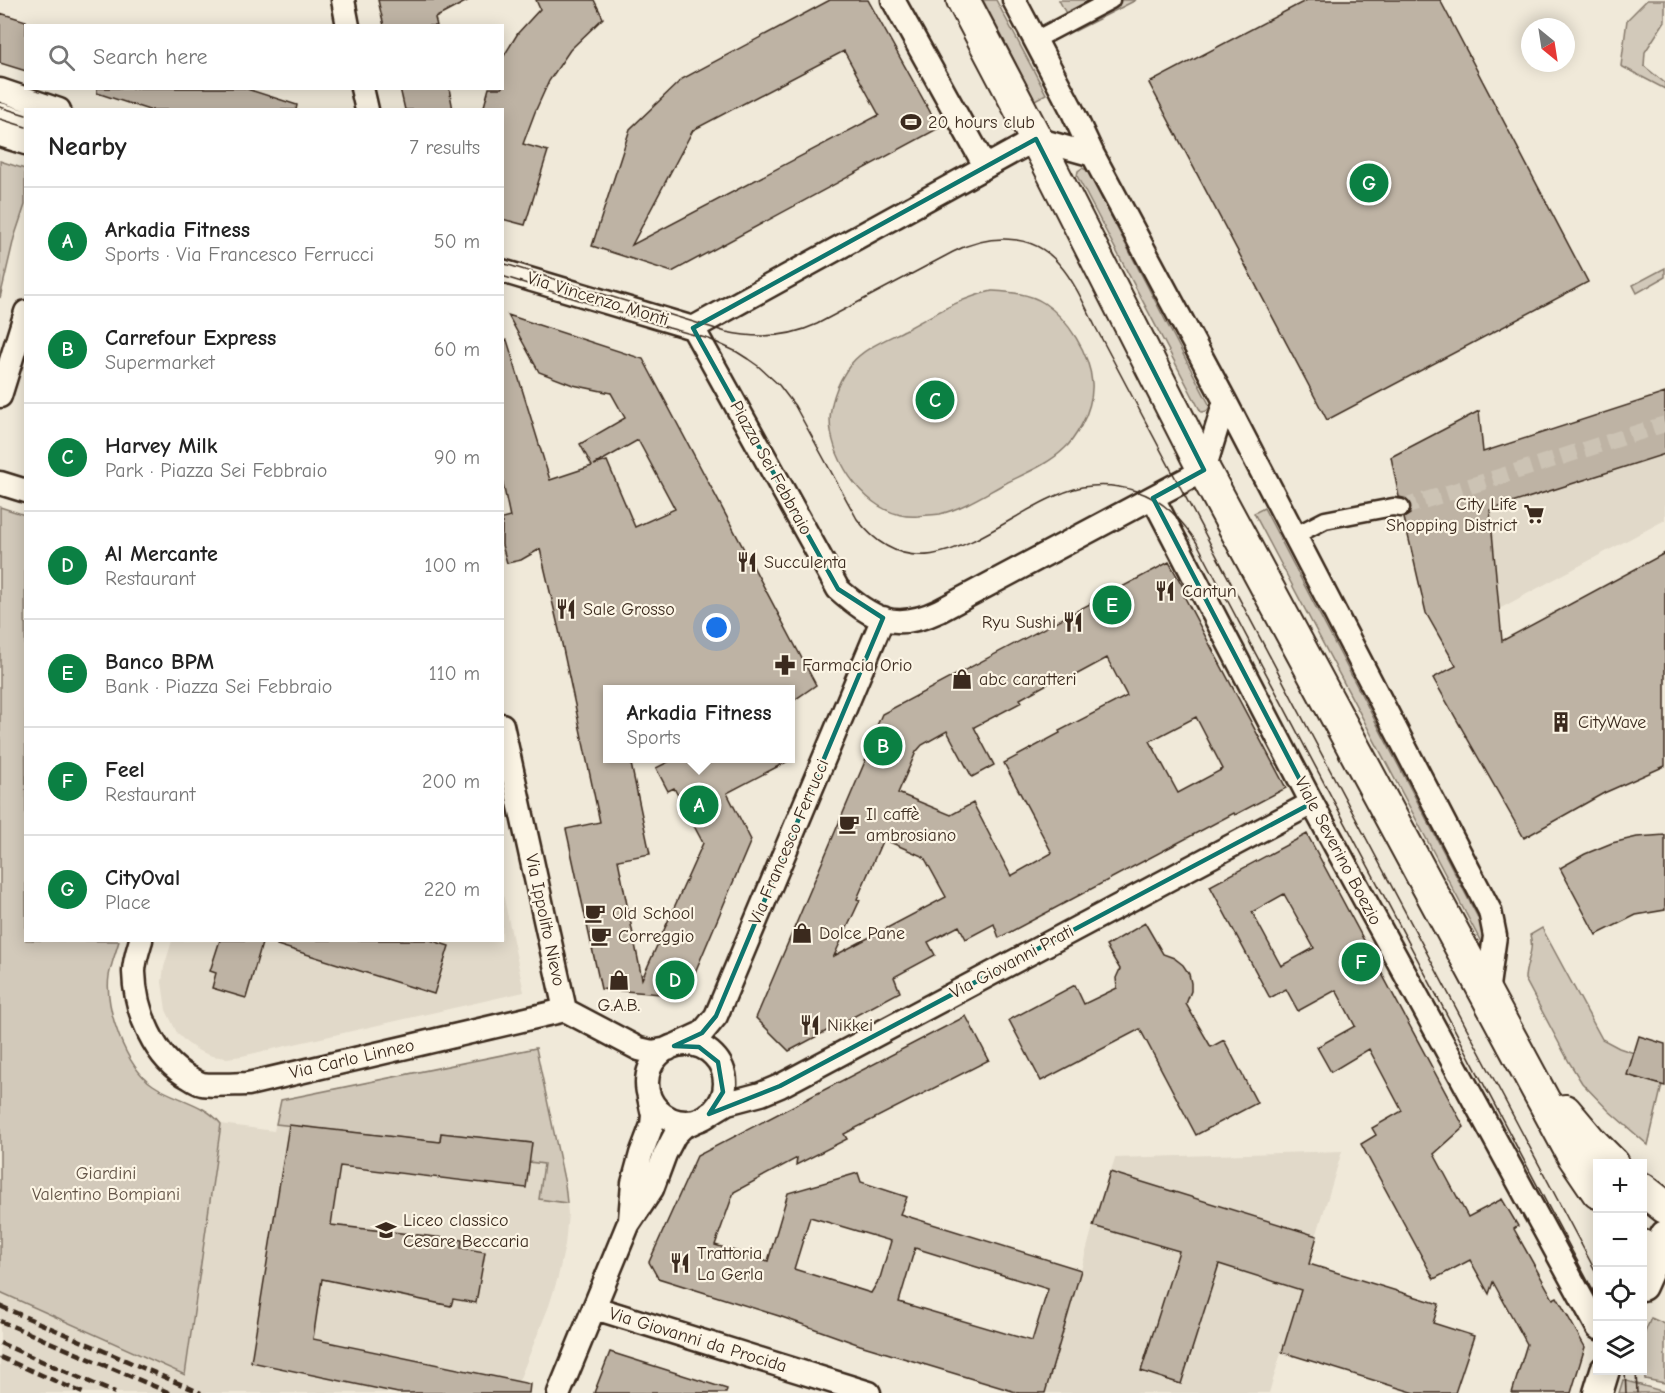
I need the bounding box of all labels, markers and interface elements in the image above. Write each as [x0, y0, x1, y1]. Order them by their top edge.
north arrow [1521, 18, 1575, 72]
search box [24, 24, 504, 90]
icon: search [45, 41, 78, 74]
text: Search here [93, 44, 208, 70]
sports icon: 20 hours club [899, 110, 923, 134]
place label: 20 hours club [928, 112, 1035, 133]
text: Nearby [48, 132, 127, 162]
text: 7 results [409, 136, 480, 159]
pin: G [1350, 160, 1388, 206]
text: Arkadia Fitness [105, 217, 250, 243]
text: A [62, 230, 73, 253]
text: 50 m [434, 230, 480, 253]
text: Sports · Via Francesco Ferrucci [105, 243, 374, 266]
street label: Via Vincenzo Monti [525, 267, 671, 331]
text: Carrefour Express [105, 325, 276, 351]
text: B [61, 338, 74, 361]
text: 60 m [434, 338, 480, 361]
text: Supermarket [105, 351, 215, 374]
pin: C [916, 378, 954, 422]
street label: Piazza Sei Febbraio [725, 397, 817, 539]
text: Harvey Milk [105, 433, 217, 459]
text: C [61, 446, 74, 469]
text: 90 m [434, 446, 480, 469]
text: Park · Piazza Sei Febbraio [105, 459, 327, 482]
place label: City Life Shopping District [1386, 494, 1518, 536]
supermarket icon: City Life Shopping District [1522, 502, 1546, 526]
text: Al Mercante [105, 541, 218, 567]
restaurant icon: Succulenta [735, 550, 759, 574]
place label: Succulenta [764, 552, 847, 573]
text: D [61, 554, 74, 577]
text: 100 m [425, 554, 480, 577]
text: Restaurant [105, 567, 195, 590]
restaurant icon: Cantun [1153, 579, 1177, 603]
place label: Cantun [1182, 581, 1237, 602]
pin: E [1092, 582, 1132, 628]
restaurant icon: Sale Grosso [554, 597, 578, 621]
place label: Sale Grosso [583, 599, 675, 620]
restaurant icon: Ryu Sushi [1061, 610, 1085, 634]
place label: Ryu Sushi [982, 612, 1056, 633]
your location [702, 613, 731, 642]
text: Banco BPM [105, 649, 214, 675]
pharmacy icon: Farmacia Orio [773, 653, 797, 677]
place label: Farmacia Orio [802, 655, 912, 676]
text: E [62, 662, 73, 685]
text: 110 m [429, 662, 480, 685]
shop icon: abc caratteri [950, 667, 974, 691]
place label: abc caratteri [979, 669, 1077, 690]
text: Bank · Piazza Sei Febbraio [105, 675, 332, 698]
popup [603, 685, 795, 763]
text: Arkadia Fitness [626, 700, 772, 726]
building icon: CityWave [1549, 710, 1573, 734]
place label: CityWave [1578, 712, 1646, 733]
pin: B [864, 724, 902, 768]
text: Sports [626, 726, 681, 749]
street label: Via Francesco Ferrucci [745, 756, 833, 928]
text: Feel [105, 757, 145, 783]
text: F [62, 770, 73, 793]
text: 200 m [422, 770, 480, 793]
street label: Viale Severino Boezio [1290, 773, 1386, 929]
pin: A [680, 782, 718, 828]
text: Restaurant [105, 783, 195, 806]
place label: Il caffè ambrosiano [866, 804, 956, 846]
cafe icon: Il caffè ambrosiano [837, 812, 861, 836]
street label: Via Ippolito Nievo [521, 852, 569, 988]
text: CityOval [105, 865, 180, 891]
text: G [60, 878, 75, 901]
text: 220 m [424, 878, 480, 901]
text: Place [105, 891, 151, 914]
cafe icon: Old School [583, 901, 607, 925]
place label: Old School [612, 903, 694, 924]
shop icon: Dolce Pane [790, 921, 814, 945]
street label: Via Giovanni Prati [946, 921, 1078, 1003]
place label: Dolce Pane [819, 923, 905, 944]
cafe icon: Correggio [589, 924, 613, 948]
place label: Correggio [618, 926, 694, 947]
pin: F [1342, 940, 1380, 984]
pin: D [656, 958, 694, 1002]
shop icon: G.A.B. [607, 968, 631, 992]
place label: G.A.B. [598, 995, 641, 1016]
restaurant icon: Nikkei [798, 1013, 822, 1037]
place label: Nikkei [827, 1015, 873, 1036]
street label: Via Carlo Linneo [288, 1034, 416, 1084]
map controls [1593, 1159, 1647, 1375]
button: + [1593, 1159, 1647, 1213]
park label: Giardini Valentino Bompiani [32, 1163, 180, 1205]
place label: Liceo classico Cesare Beccaria [403, 1210, 529, 1252]
button: − [1593, 1213, 1647, 1267]
school or university icon: Liceo classico Cesare Beccaria [374, 1218, 398, 1242]
place label: Trattoria La Gerla [697, 1243, 763, 1285]
restaurant icon: Trattoria La Gerla [668, 1251, 692, 1275]
button: locate [1593, 1267, 1647, 1321]
street label: Via Giovanni da Procida [607, 1303, 789, 1377]
button: layers [1593, 1321, 1647, 1375]

